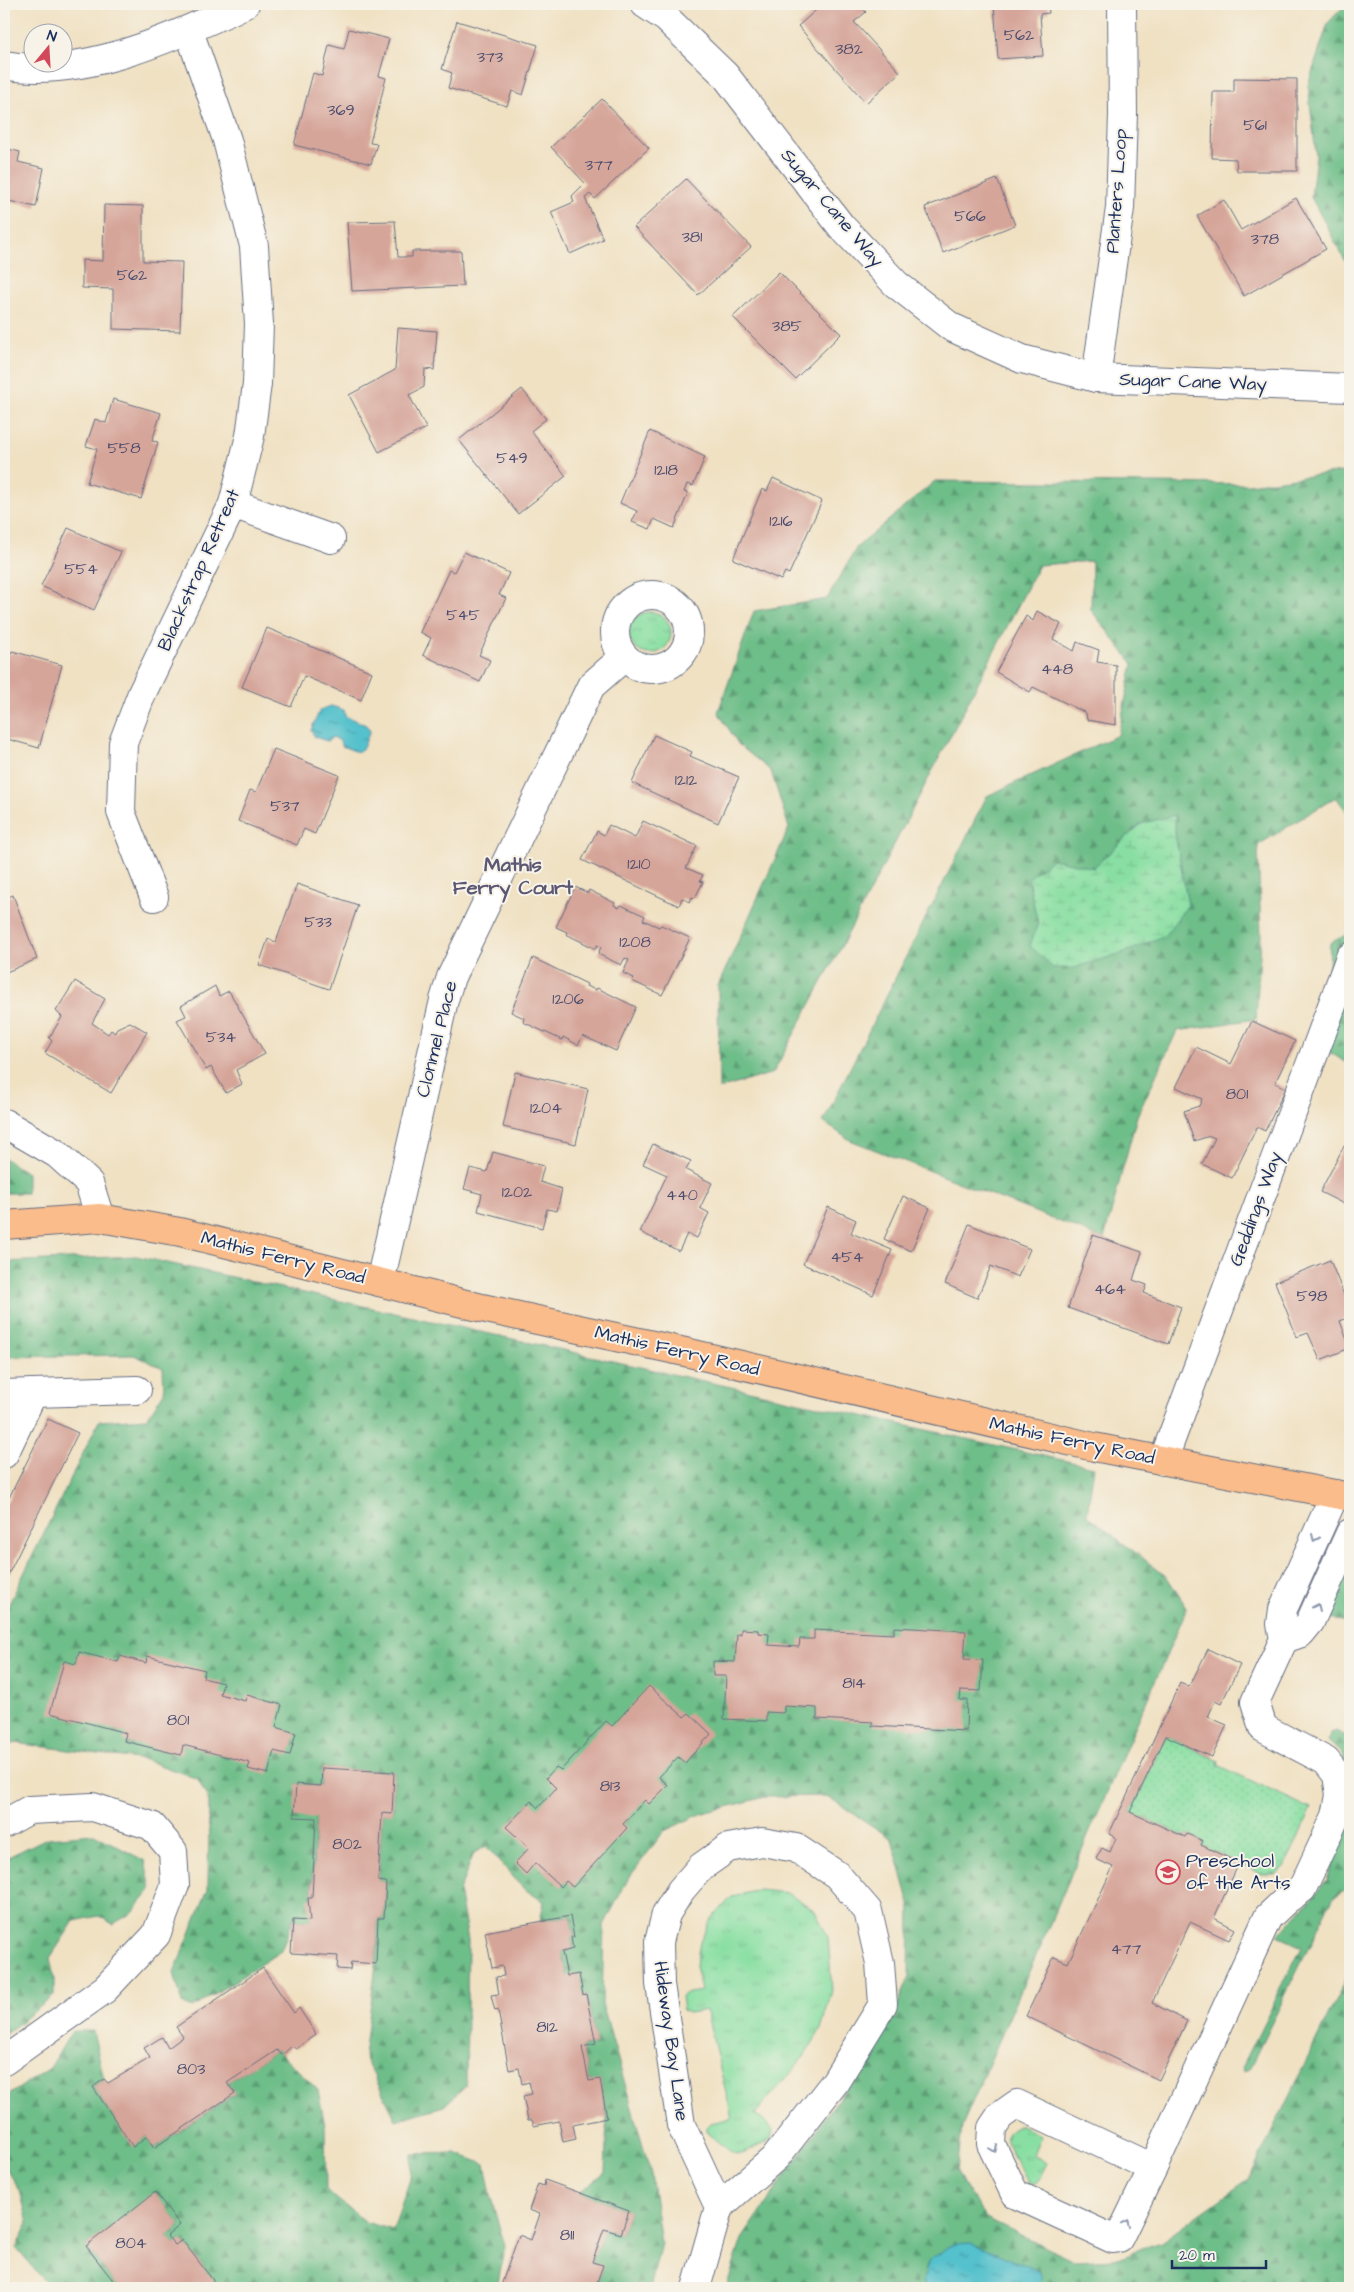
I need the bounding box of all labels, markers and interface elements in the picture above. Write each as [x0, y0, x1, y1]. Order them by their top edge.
north arrow [22, 22, 72, 72]
house number: 562 [1004, 24, 1034, 46]
text: N [44, 26, 59, 48]
house number: 382 [835, 38, 863, 60]
house number: 373 [477, 46, 503, 68]
house number: 369 [327, 99, 355, 121]
house number: 561 [1243, 114, 1267, 136]
street label: Planters Loop [1099, 127, 1135, 254]
street label: Sugar Cane Way [773, 143, 890, 274]
house number: 377 [585, 154, 613, 176]
house number: 566 [954, 205, 986, 227]
house number: 381 [682, 226, 702, 248]
house number: 378 [1251, 228, 1279, 250]
house number: 562 [117, 264, 147, 286]
house number: 385 [772, 315, 803, 337]
street label: Sugar Cane Way [1119, 366, 1268, 399]
house number: 558 [107, 437, 141, 459]
house number: 549 [496, 447, 528, 469]
house number: 1218 [654, 459, 678, 481]
street label: Blackstrap Retreat [151, 484, 247, 655]
house number: 1216 [769, 510, 793, 532]
house number: 554 [64, 558, 98, 580]
house number: 545 [446, 604, 480, 626]
house number: 448 [1041, 658, 1073, 680]
house number: 1212 [675, 769, 697, 791]
house number: 537 [270, 795, 300, 817]
district label: Mathis Ferry Court [453, 851, 574, 903]
house number: 1210 [627, 853, 651, 875]
house number: 533 [304, 911, 332, 933]
house number: 1208 [619, 931, 651, 953]
street label: Clonmel Place [409, 978, 465, 1100]
house number: 1206 [552, 988, 584, 1010]
house number: 534 [206, 1026, 236, 1048]
house number: 801 [1226, 1083, 1248, 1105]
house number: 1204 [530, 1097, 562, 1119]
street label: Geddings Way [1223, 1147, 1290, 1270]
house number: 1202 [502, 1181, 532, 1203]
house number: 440 [666, 1184, 698, 1206]
street label: Mathis Ferry Road [198, 1225, 368, 1293]
house number: 454 [830, 1246, 864, 1268]
house number: 464 [1094, 1278, 1126, 1300]
house number: 598 [1297, 1285, 1327, 1307]
street label: Mathis Ferry Road [592, 1319, 762, 1384]
street label: Mathis Ferry Road [987, 1410, 1157, 1473]
one-way arrow [1310, 1533, 1321, 1542]
one-way arrow [1310, 1603, 1321, 1612]
house number: 814 [842, 1672, 866, 1694]
house number: 801 [167, 1709, 189, 1731]
house number: 813 [600, 1775, 620, 1797]
house number: 802 [332, 1833, 362, 1855]
place label: Preschool of the Arts [1186, 1848, 1290, 1897]
school or university icon: Preschool of the Arts [1155, 1859, 1181, 1885]
house number: 477 [1111, 1938, 1141, 1960]
street label: Hideway Bay Lane [645, 1959, 696, 2123]
house number: 812 [536, 2016, 558, 2038]
house number: 803 [177, 2058, 205, 2080]
one-way arrow [988, 2144, 998, 2153]
one-way arrow [1120, 2219, 1131, 2228]
house number: 811 [560, 2224, 574, 2246]
house number: 804 [115, 2232, 147, 2254]
scale bar [1172, 2237, 1265, 2269]
text: 20 m [1179, 2245, 1215, 2266]

